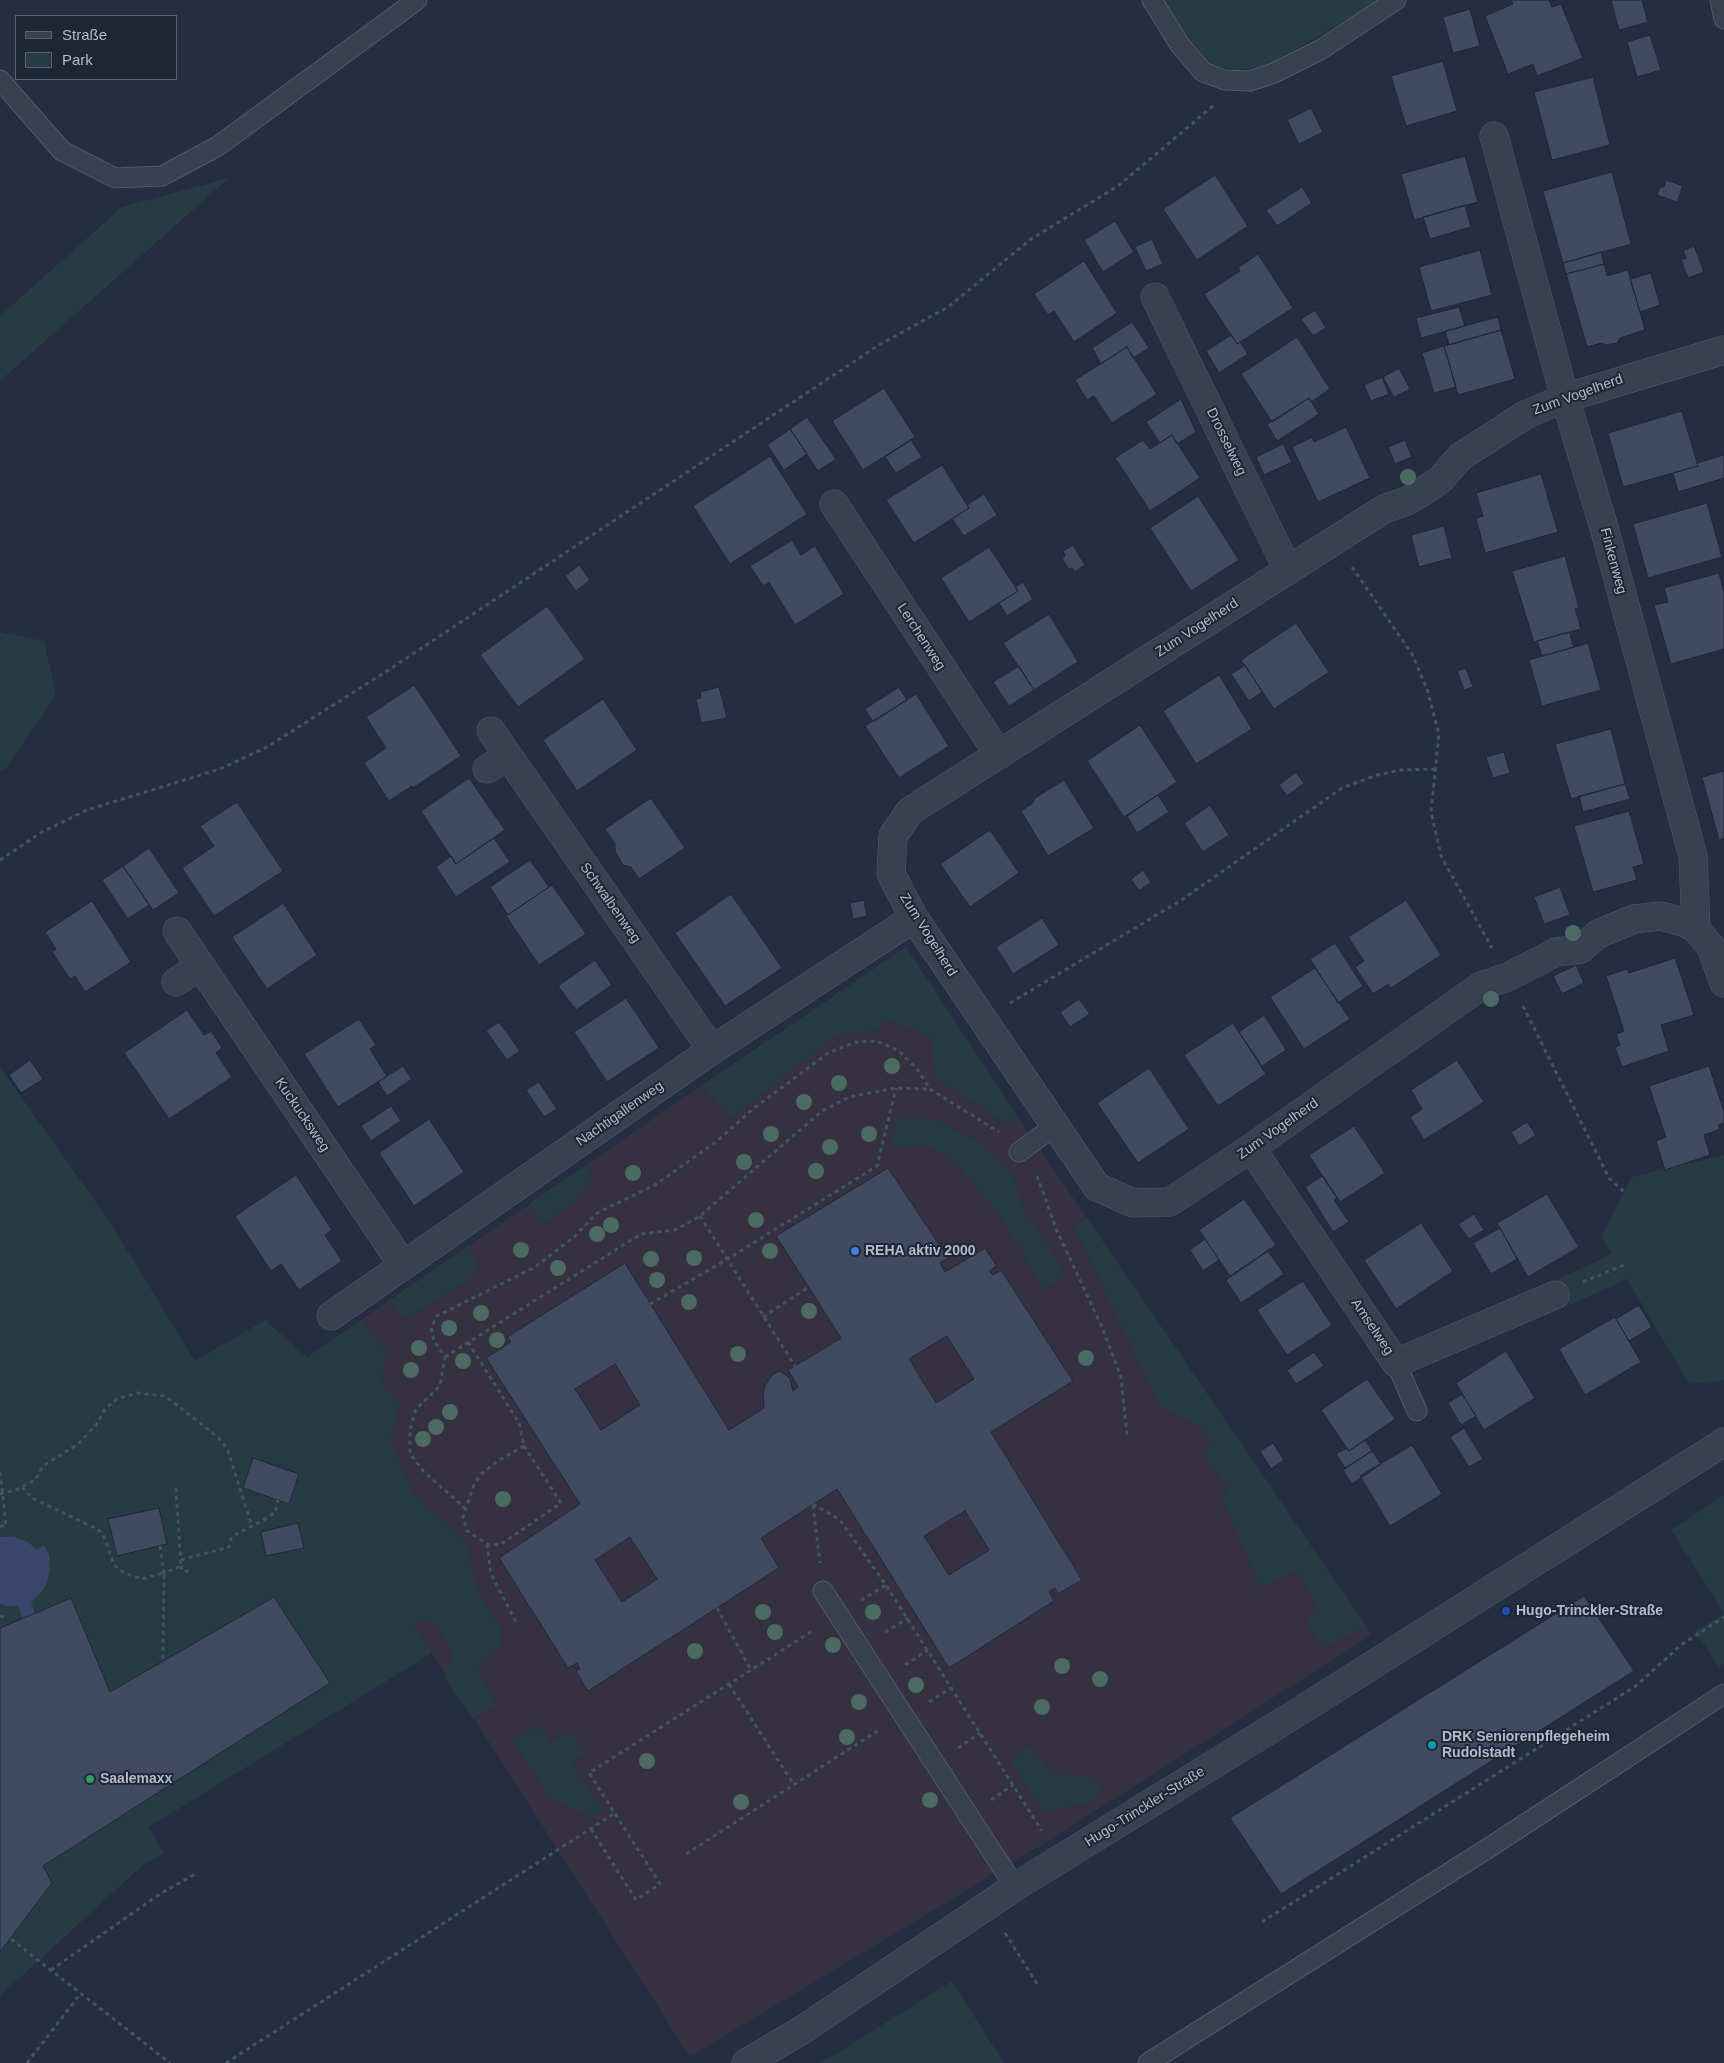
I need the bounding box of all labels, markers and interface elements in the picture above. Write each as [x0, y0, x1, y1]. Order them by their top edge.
legend [15, 15, 178, 80]
text: Straße [62, 26, 107, 43]
text: Park [62, 51, 93, 68]
street label: Zum Vogelherd [1531, 371, 1625, 419]
street label: Drosselweg [1202, 405, 1250, 479]
street label: Finkenweg [1596, 526, 1630, 596]
street label: Zum Vogelherd [1153, 595, 1241, 661]
street label: Lerchenweg [893, 600, 949, 674]
street label: Schwalbenweg [576, 860, 644, 946]
street label: Zum Vogelherd [896, 890, 960, 980]
street label: Kuckucksweg [271, 1075, 333, 1155]
street label: Nachtigallenweg [573, 1078, 667, 1150]
street label: Zum Vogelherd [1234, 1095, 1322, 1163]
place label: REHA aktiv 2000 [865, 1243, 976, 1259]
marker: REHA aktiv 2000 [849, 1245, 861, 1257]
street label: Amselweg [1347, 1296, 1397, 1358]
place label: Hugo-Trinckler-Straße [1516, 1603, 1663, 1619]
marker: Hugo-Trinckler-Straße [1500, 1605, 1512, 1617]
place label: DRK Seniorenpflegeheim Rudolstadt [1442, 1729, 1610, 1761]
marker: DRK Seniorenpflegeheim Rudolstadt [1426, 1739, 1438, 1751]
street label: Hugo-Trinckler-Straße [1082, 1763, 1208, 1851]
place label: Saalemaxx [100, 1771, 172, 1787]
marker: Saalemaxx [84, 1773, 96, 1785]

